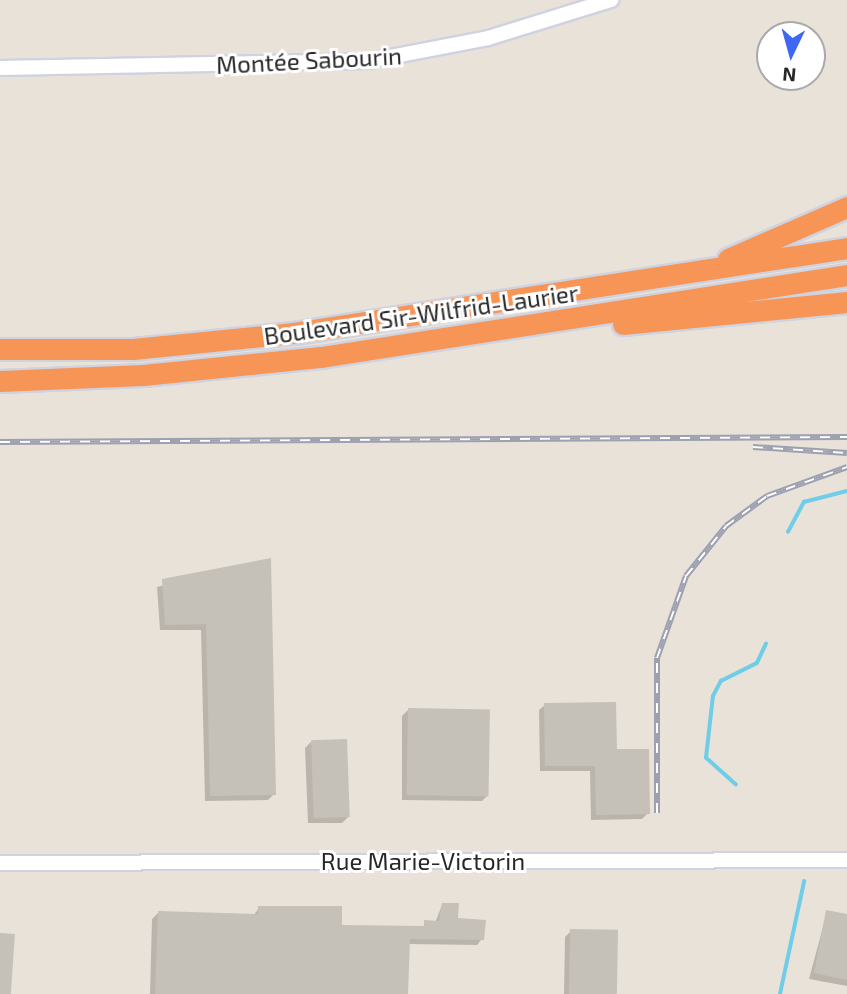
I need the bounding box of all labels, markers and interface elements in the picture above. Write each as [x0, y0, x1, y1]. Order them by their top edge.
north arrow [756, 21, 826, 91]
street label: Montée Sabourin [215, 41, 403, 79]
text: N [781, 63, 797, 87]
street label: Boulevard Sir-Wilfrid-Laurier [262, 278, 580, 350]
street label: Rue Marie-Victorin [321, 847, 525, 875]

